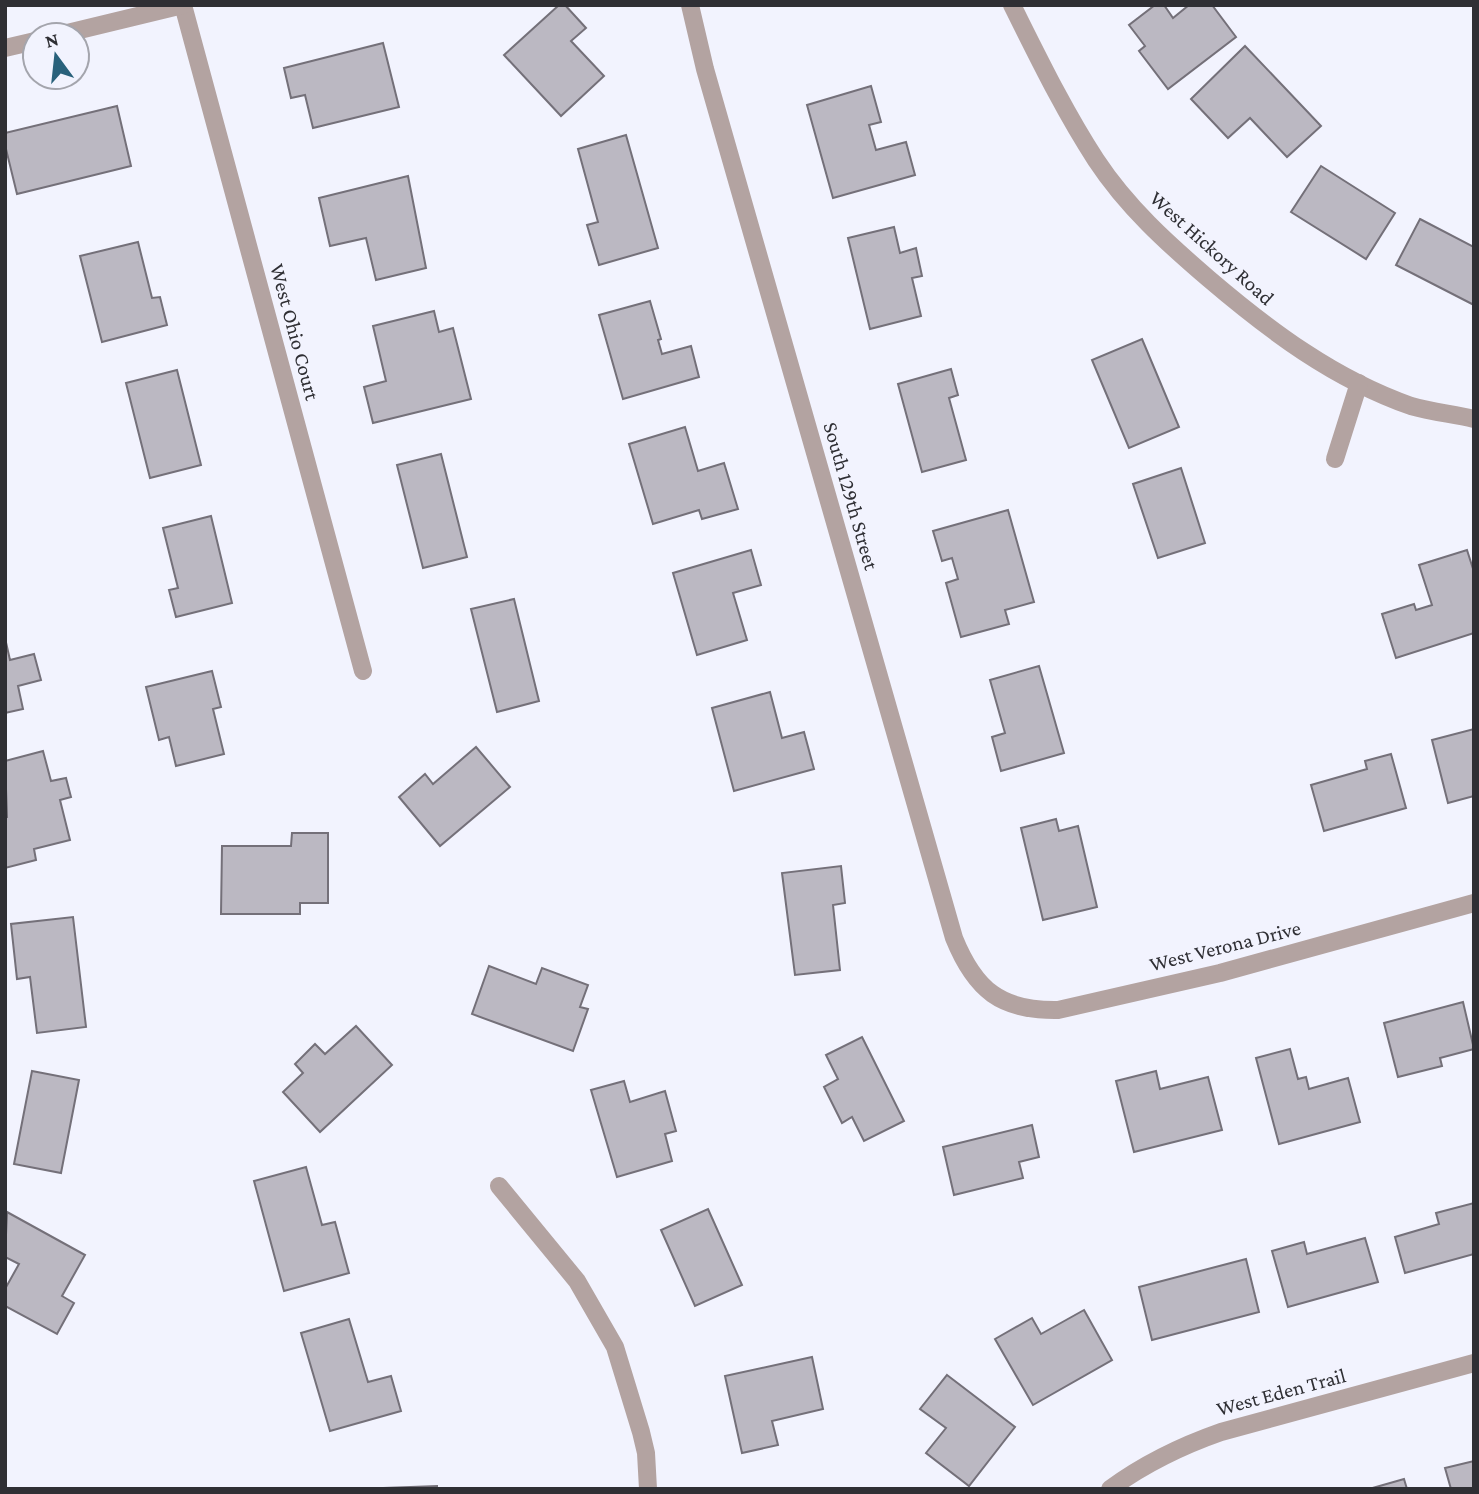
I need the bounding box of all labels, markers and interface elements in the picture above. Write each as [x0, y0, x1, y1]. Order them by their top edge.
north arrow [21, 21, 91, 91]
text: N [43, 28, 61, 52]
street label: West Hickory Road [1145, 186, 1279, 310]
street label: West Ohio Court [265, 261, 325, 404]
street label: South 129th Street [818, 419, 884, 574]
street label: West Verona Drive [1147, 916, 1303, 976]
street label: West Eden Trail [1214, 1363, 1348, 1421]

